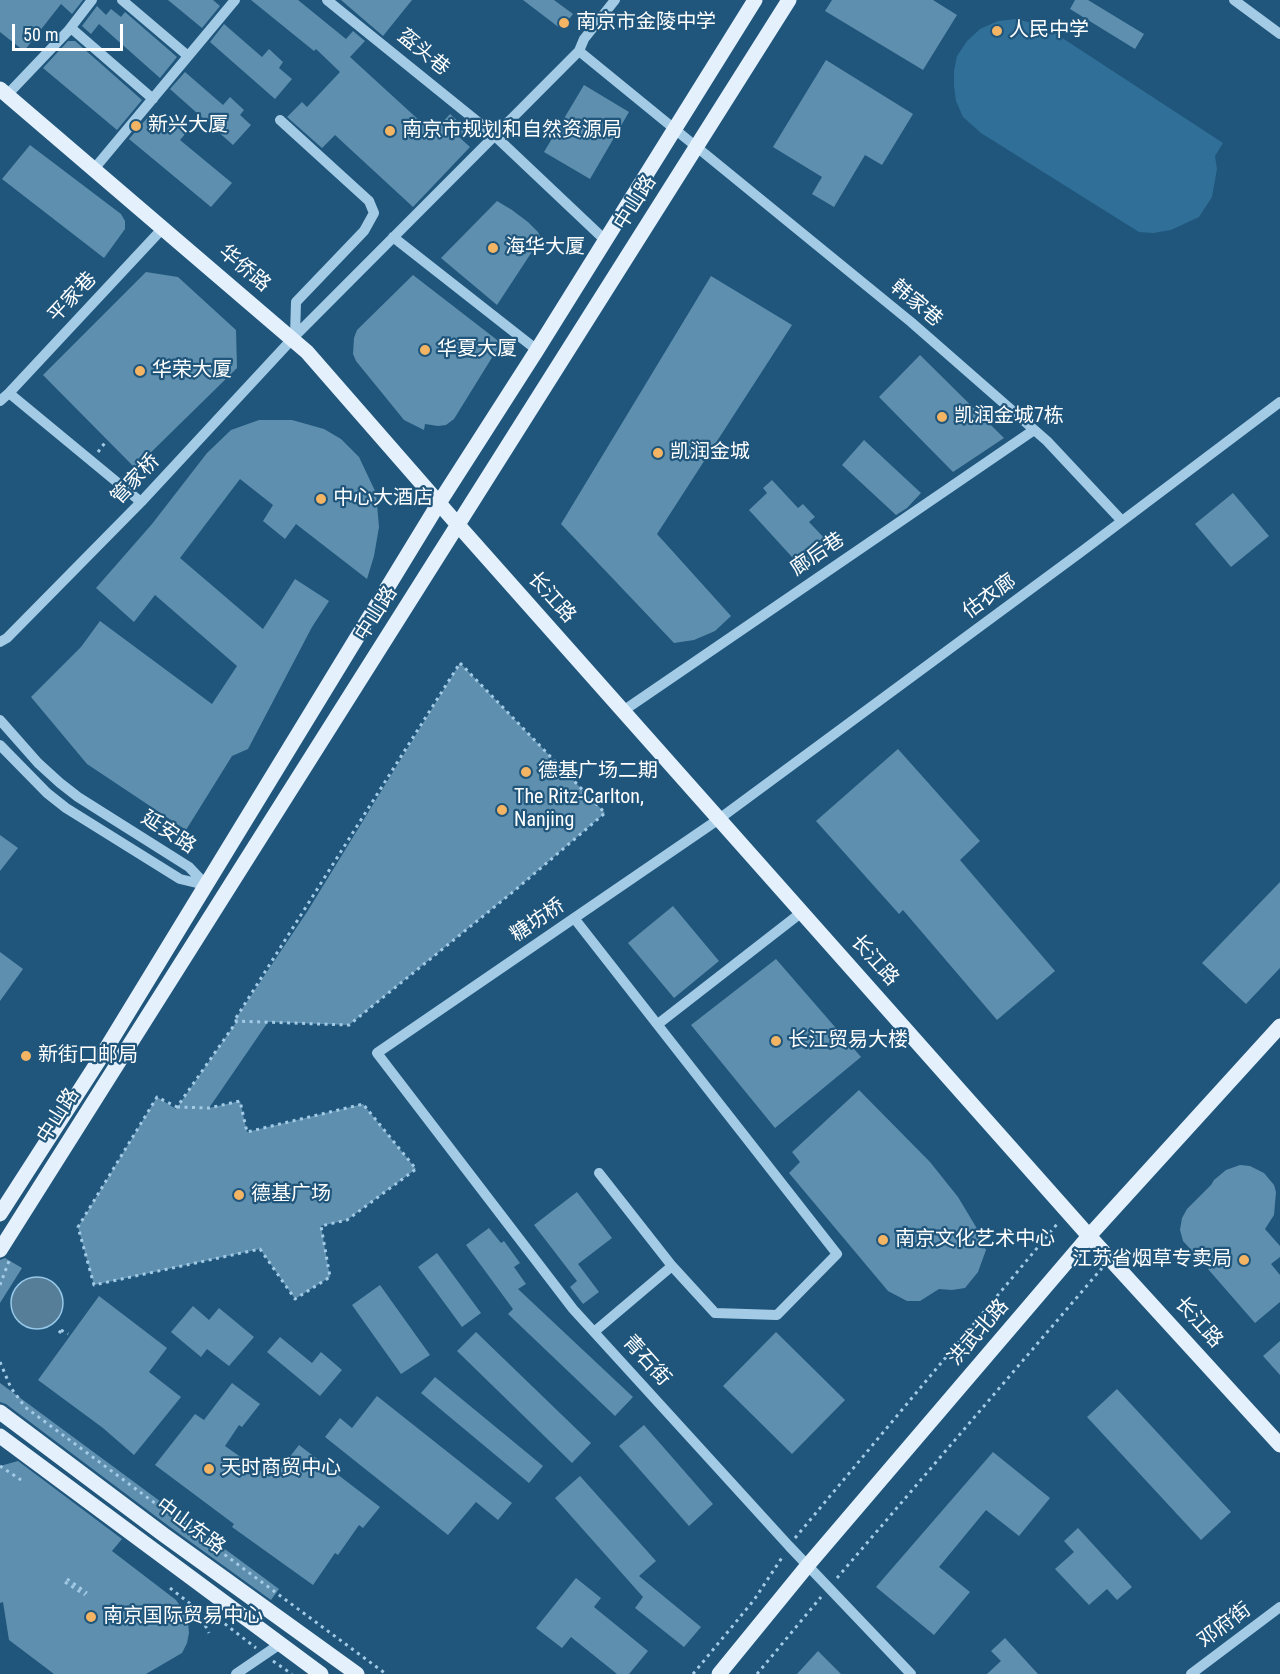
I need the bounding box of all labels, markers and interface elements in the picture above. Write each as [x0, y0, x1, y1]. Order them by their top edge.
place label: 南京市金陵中学 [576, 11, 716, 35]
scale bar [15, 12, 126, 50]
marker: 南京市金陵中学 [557, 16, 571, 30]
place label: 人民中学 [1009, 19, 1089, 43]
text: 50 m [23, 24, 58, 45]
marker: 人民中学 [990, 24, 1004, 38]
street label: 盔头巷 [392, 25, 454, 81]
place label: 新兴大厦 [148, 114, 228, 138]
marker: 新兴大厦 [129, 119, 143, 133]
place label: 南京市规划和自然资源局 [402, 119, 622, 143]
marker: 南京市规划和自然资源局 [383, 124, 397, 138]
street label: 中山路 [610, 171, 662, 235]
place label: 海华大厦 [505, 236, 585, 260]
street label: 华侨路 [213, 241, 275, 297]
marker: 海华大厦 [486, 241, 500, 255]
street label: 平家巷 [44, 268, 102, 328]
street label: 韩家巷 [885, 276, 947, 332]
place label: 华夏大厦 [437, 338, 517, 362]
marker: 华夏大厦 [418, 343, 432, 357]
place label: 华荣大厦 [152, 359, 232, 383]
marker: 华荣大厦 [133, 364, 147, 378]
place label: 凯润金城7栋 [954, 405, 1064, 429]
marker: 凯润金城7栋 [935, 410, 949, 424]
place label: 凯润金城 [670, 441, 750, 465]
marker: 凯润金城 [651, 446, 665, 460]
street label: 管家桥 [107, 450, 165, 510]
place label: 中心大酒店 [333, 487, 433, 511]
marker: 中心大酒店 [314, 492, 328, 506]
street label: 廊后巷 [786, 528, 850, 582]
street label: 长江路 [522, 568, 580, 628]
street label: 估衣廊 [959, 570, 1021, 624]
street label: 中山路 [351, 582, 403, 646]
place label: 德基广场二期 [538, 760, 658, 784]
marker: 德基广场二期 [519, 765, 533, 779]
place label: The Ritz-Carlton, Nanjing [514, 786, 644, 833]
marker: The Ritz-Carlton, Nanjing [495, 803, 509, 817]
street label: 延安路 [136, 807, 200, 859]
street label: 糖坊桥 [506, 894, 570, 948]
street label: 长江路 [845, 931, 903, 991]
place label: 长江贸易大楼 [788, 1029, 908, 1053]
marker: 长江贸易大楼 [769, 1034, 783, 1048]
place label: 新街口邮局 [38, 1044, 138, 1068]
marker: 新街口邮局 [19, 1049, 33, 1063]
street label: 中山路 [33, 1084, 85, 1148]
place label: 德基广场 [251, 1183, 331, 1207]
marker: 德基广场 [232, 1188, 246, 1202]
place label: 南京文化艺术中心 [895, 1228, 1055, 1252]
marker: 南京文化艺术中心 [876, 1233, 890, 1247]
place label: 江苏省烟草专卖局 [1072, 1248, 1232, 1272]
marker: 江苏省烟草专卖局 [1237, 1253, 1251, 1267]
street label: 长江路 [1169, 1293, 1227, 1353]
street label: 洪武北路 [944, 1295, 1014, 1371]
street label: 青石街 [617, 1331, 675, 1391]
place label: 天时商贸中心 [221, 1457, 341, 1481]
marker: 天时商贸中心 [202, 1462, 216, 1476]
street label: 中山东路 [151, 1494, 229, 1560]
street label: 邓府街 [1194, 1598, 1256, 1654]
place label: 南京国际贸易中心 [103, 1605, 263, 1629]
marker: 南京国际贸易中心 [84, 1610, 98, 1624]

